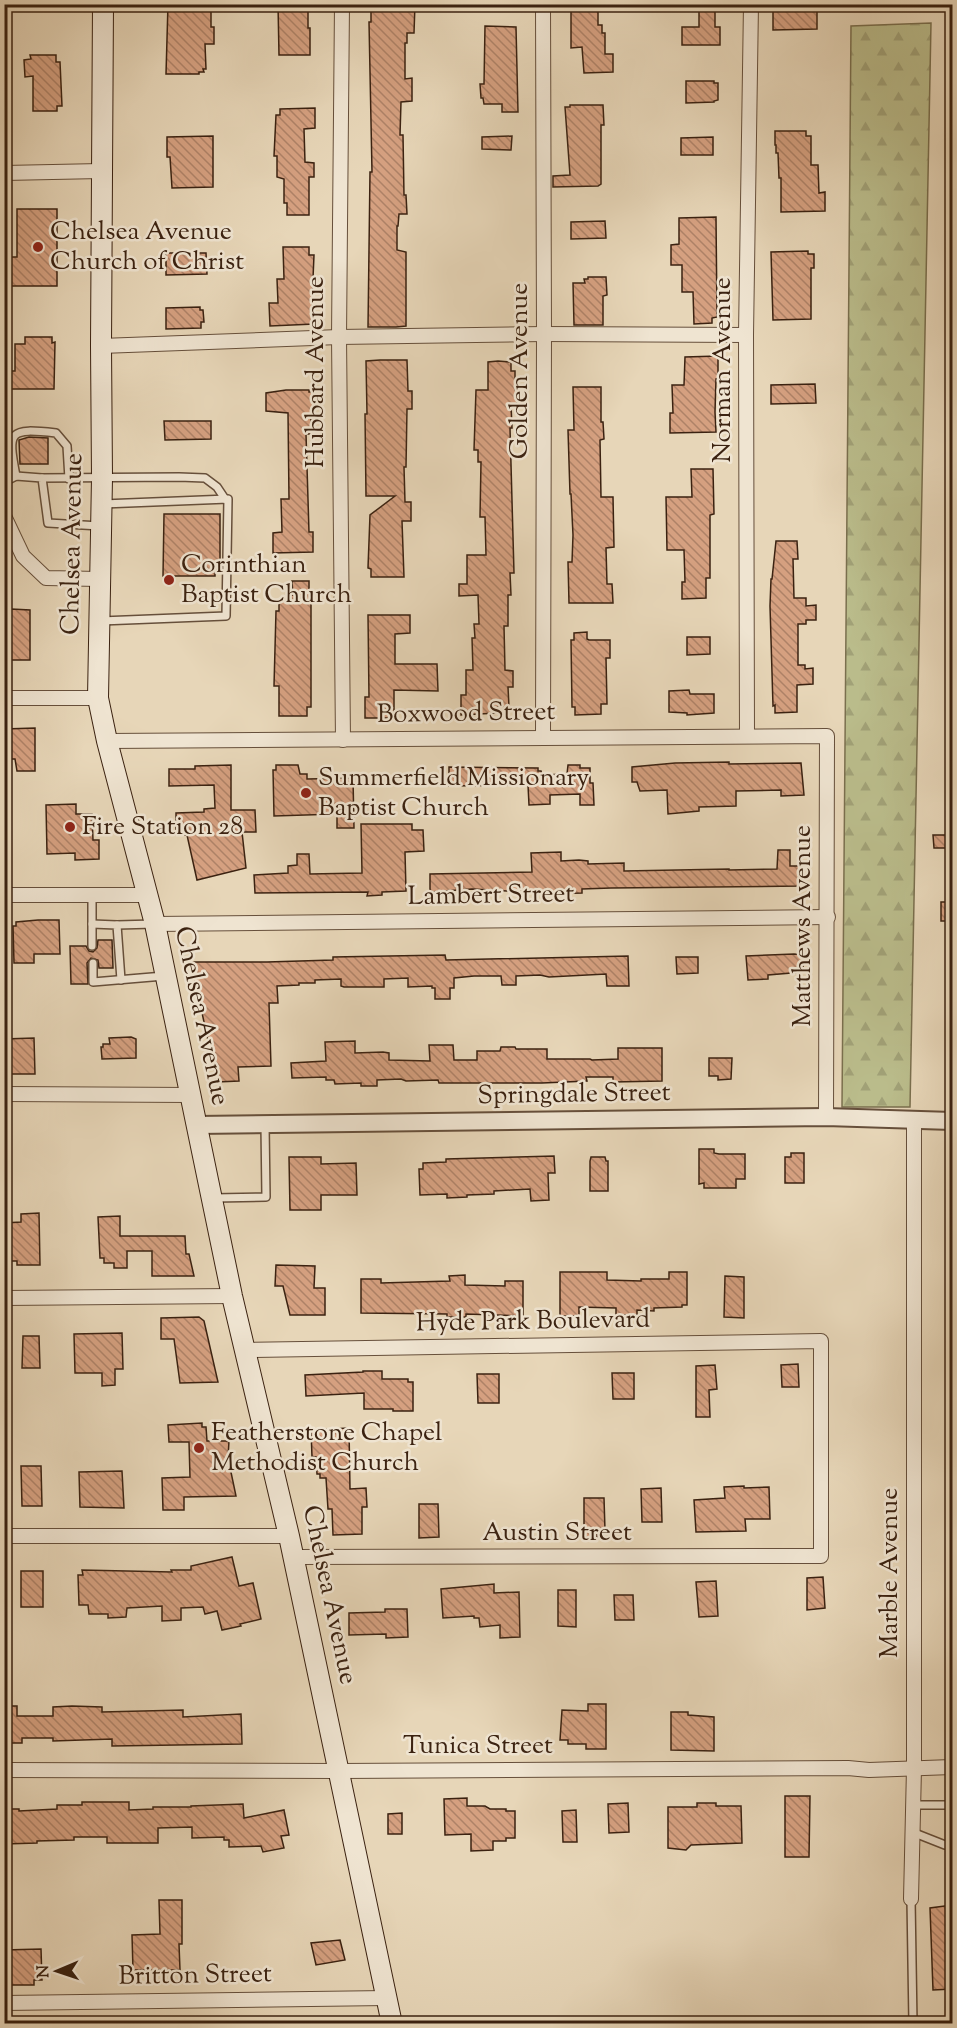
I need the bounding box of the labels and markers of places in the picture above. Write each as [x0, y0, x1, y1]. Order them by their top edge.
place label: Chelsea Avenue Church of Christ [50, 214, 244, 281]
marker: Chelsea Avenue Church of Christ [31, 240, 45, 254]
place label: Corinthian Baptist Church [181, 547, 352, 614]
marker: Corinthian Baptist Church [162, 573, 176, 587]
place label: Summerfield Missionary Baptist Church [318, 760, 589, 827]
marker: Summerfield Missionary Baptist Church [299, 786, 313, 800]
place label: Fire Station 28 [82, 809, 243, 846]
marker: Fire Station 28 [63, 820, 77, 834]
place label: Featherstone Chapel Methodist Church [211, 1415, 442, 1482]
marker: Featherstone Chapel Methodist Church [192, 1441, 206, 1455]

